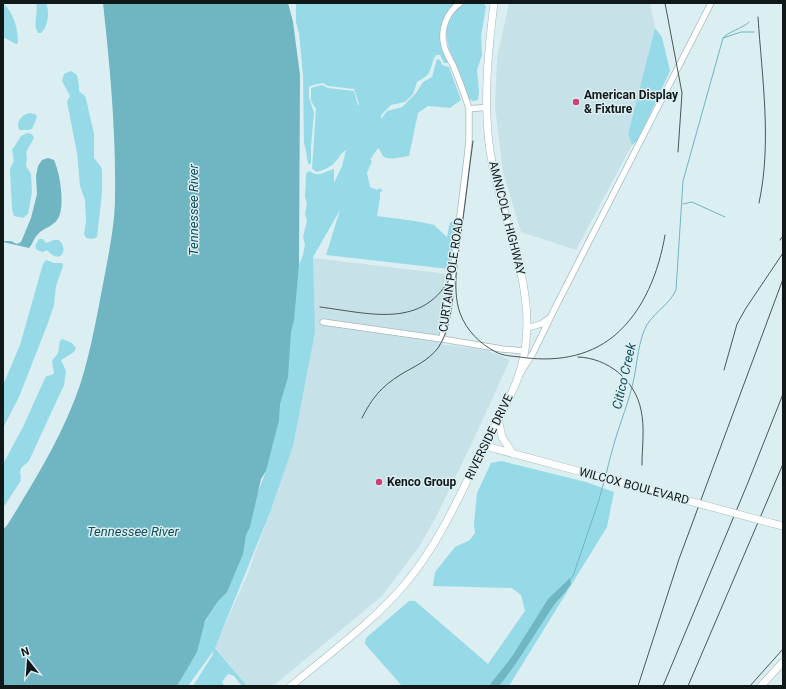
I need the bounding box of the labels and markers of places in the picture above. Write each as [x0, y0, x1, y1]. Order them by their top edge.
place label: American Display & Fixture [584, 88, 679, 116]
marker: American Display & Fixture [571, 97, 581, 107]
place label: Kenco Group [387, 475, 457, 489]
marker: Kenco Group [374, 477, 384, 487]

